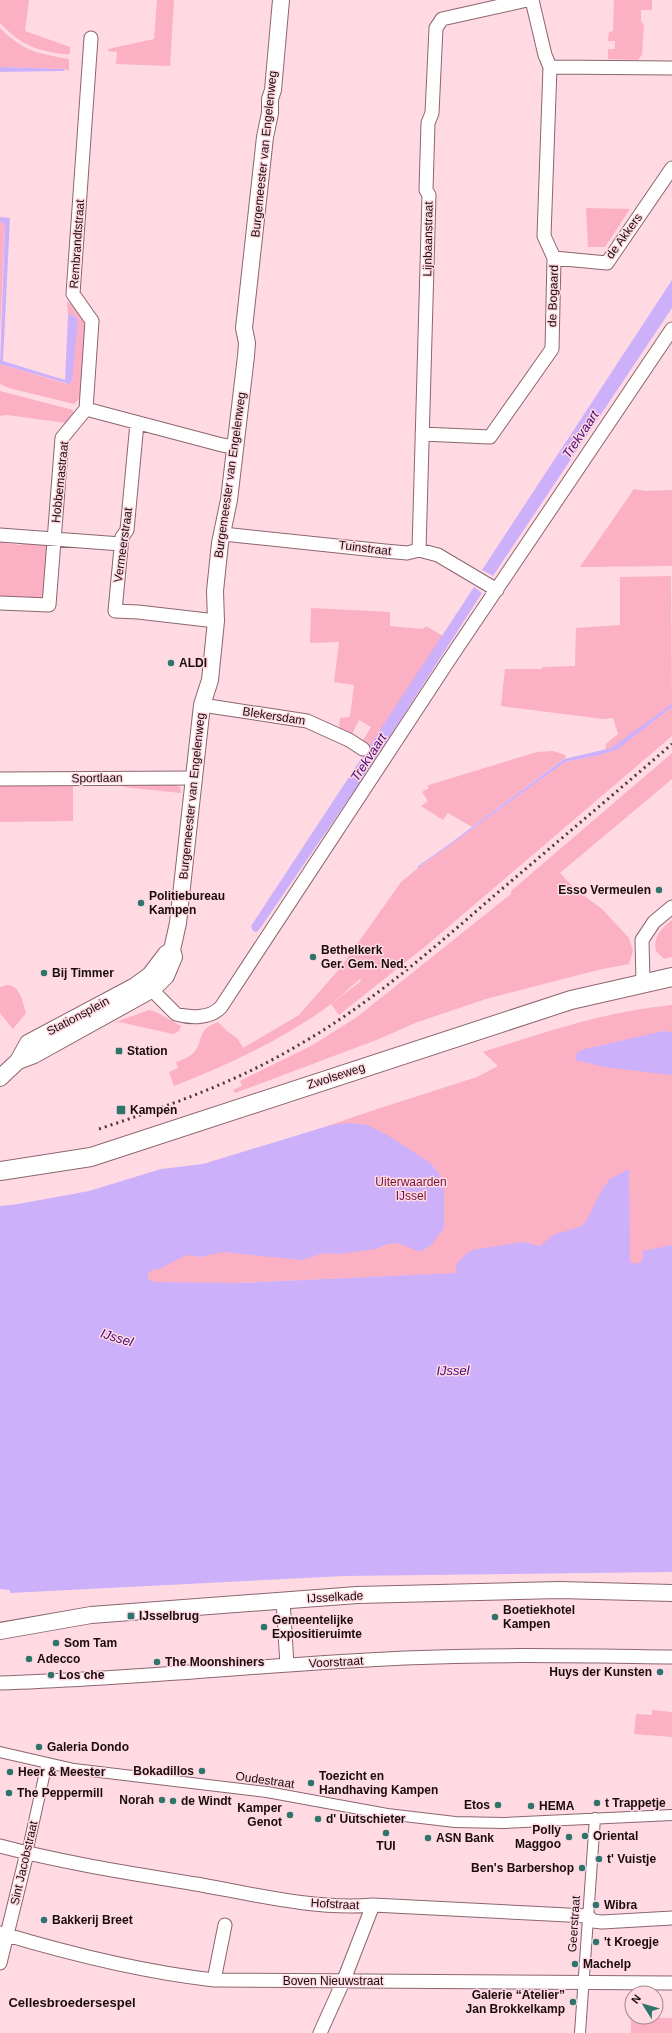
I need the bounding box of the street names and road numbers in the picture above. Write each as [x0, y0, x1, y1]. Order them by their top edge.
street label: Burgemeester van Engelenweg [248, 70, 280, 238]
street label: Rembrandtstraat [67, 198, 87, 289]
street label: Lijnbaanstraat [420, 201, 436, 277]
street label: de Akkers [603, 211, 645, 261]
street label: de Bogaard [545, 265, 561, 327]
street label: Burgemeester van Engelenweg [211, 391, 249, 559]
street label: Hobbemastraat [49, 440, 71, 524]
street label: Vermeerstraat [111, 506, 135, 583]
street label: Tuinstraat [338, 538, 393, 558]
street label: Blekersdam [242, 704, 306, 728]
street label: Burgemeester van Engelenweg [176, 712, 208, 880]
street label: Sportlaan [71, 771, 123, 785]
street label: Stationsplein [44, 994, 112, 1038]
street label: Zwolseweg [305, 1060, 367, 1092]
street label: IJsselkade [306, 1589, 364, 1605]
street label: Voorstraat [308, 1654, 364, 1670]
street label: Oudestraat [235, 1769, 296, 1791]
street label: Sint Jacobstraat [8, 1819, 41, 1906]
street label: Geerstraat [565, 1895, 583, 1953]
street label: Hofstraat [310, 1896, 360, 1912]
street label: Boven Nieuwstraat [283, 1974, 384, 1988]

